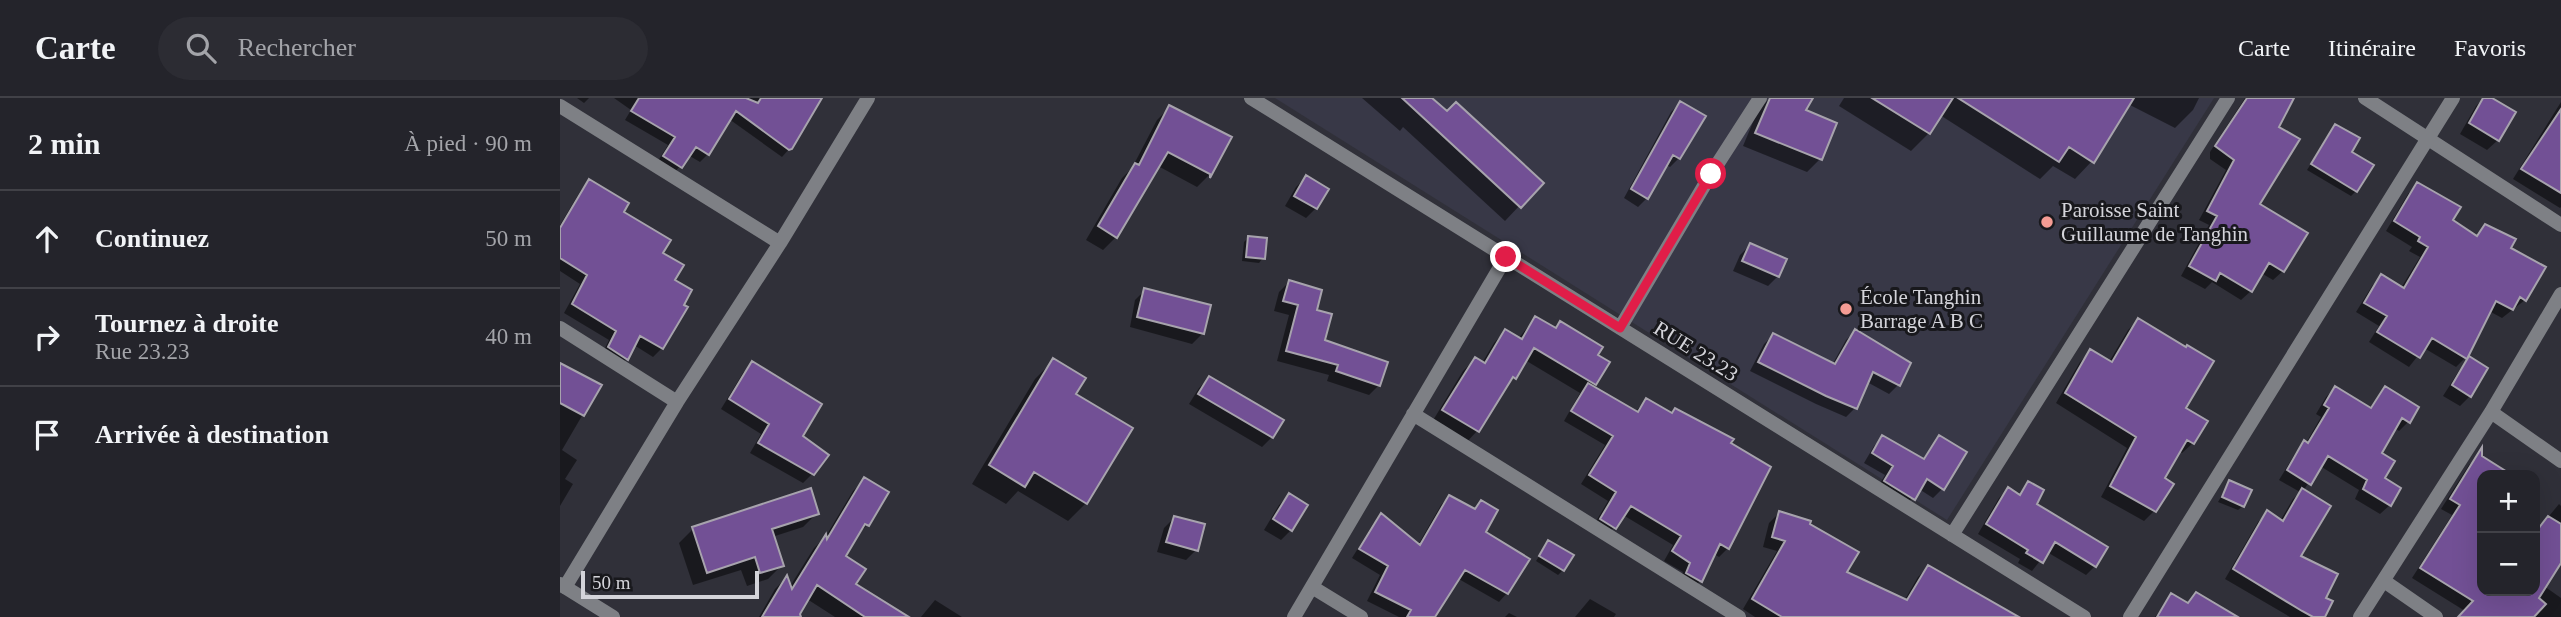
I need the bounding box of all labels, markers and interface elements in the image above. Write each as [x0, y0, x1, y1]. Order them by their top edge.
search box [158, 17, 648, 80]
icon: search [182, 29, 220, 67]
text: Carte [35, 30, 116, 66]
text: Rechercher [238, 33, 356, 62]
text: Carte [2238, 35, 2290, 61]
text: Itinéraire [2328, 35, 2416, 61]
text: Favoris [2454, 35, 2526, 61]
text: 2 min [28, 127, 101, 160]
text: À pied · 90 m [404, 131, 532, 156]
route start [1695, 158, 1726, 189]
place label: Paroisse Saint Guillaume de Tanghin [2061, 198, 2249, 246]
marker: Paroisse Saint Guillaume de Tanghin [2039, 214, 2055, 230]
icon: ahead [28, 220, 66, 258]
text: Continuez [95, 224, 209, 253]
text: 50 m [485, 226, 532, 251]
route end [1490, 241, 1521, 272]
place label: École Tanghin Barrage A B C [1860, 285, 1983, 333]
marker: École Tanghin Barrage A B C [1838, 301, 1854, 317]
text: Tournez à droite [95, 309, 278, 338]
street label: RUE 23.23 [1650, 316, 1742, 386]
icon: right [28, 318, 66, 356]
text: 40 m [485, 324, 532, 349]
text: Rue 23.23 [95, 339, 190, 364]
icon: arrive [28, 416, 66, 454]
text: Arrivée à destination [95, 420, 329, 449]
map controls [2477, 470, 2540, 596]
button: + [2477, 470, 2540, 533]
button: − [2477, 533, 2540, 596]
scale bar [581, 568, 760, 600]
text: 50 m [592, 572, 631, 593]

